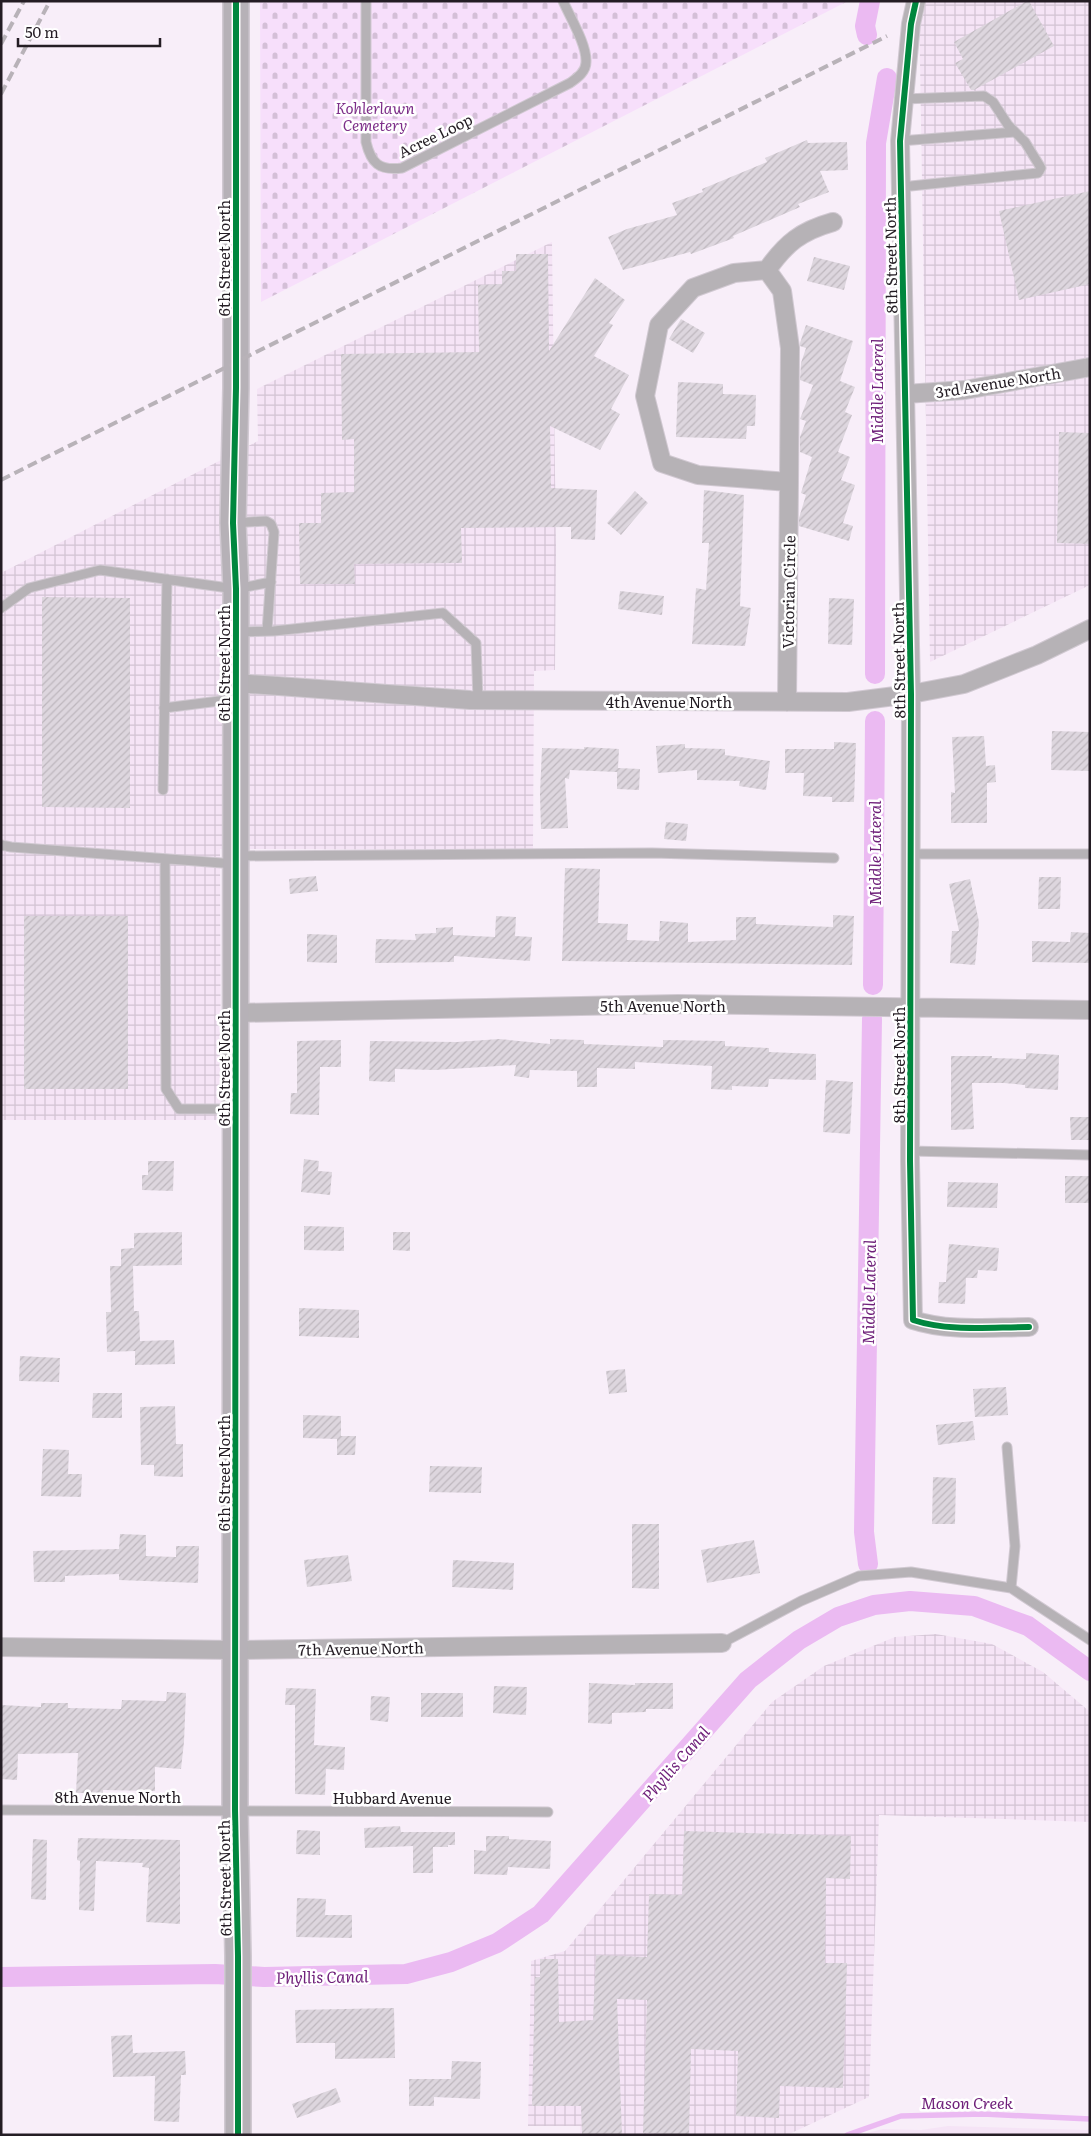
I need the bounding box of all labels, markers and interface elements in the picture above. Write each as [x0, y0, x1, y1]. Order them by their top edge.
scale bar [18, 15, 160, 47]
text: 50 m [25, 20, 59, 43]
park label: Kohlerlawn Cemetery [335, 96, 415, 136]
street label: Acree Loop [394, 107, 476, 163]
street label: 8th Street North [877, 196, 903, 314]
street label: 6th Street North [212, 200, 235, 316]
water label: Middle Lateral [864, 338, 888, 443]
street label: 3rd Avenue North [934, 361, 1062, 403]
street label: Victorian Circle [776, 535, 800, 649]
street label: 8th Street North [885, 601, 911, 719]
street label: 6th Street North [212, 605, 235, 721]
street label: 4th Avenue North [606, 690, 732, 713]
water label: Middle Lateral [862, 800, 886, 905]
street label: 5th Avenue North [600, 994, 726, 1017]
street label: 8th Street North [887, 1007, 910, 1123]
street label: 6th Street North [212, 1010, 235, 1126]
water label: Middle Lateral [855, 1239, 881, 1345]
street label: 6th Street North [212, 1415, 235, 1531]
street label: 7th Avenue North [298, 1635, 424, 1661]
water label: Phyllis Canal [635, 1720, 715, 1806]
street label: 8th Avenue North [55, 1785, 181, 1808]
street label: Hubbard Avenue [333, 1786, 452, 1809]
street label: 6th Street North [211, 1820, 237, 1936]
water label: Phyllis Canal [275, 1963, 369, 1989]
water label: Mason Creek [921, 2090, 1013, 2114]

